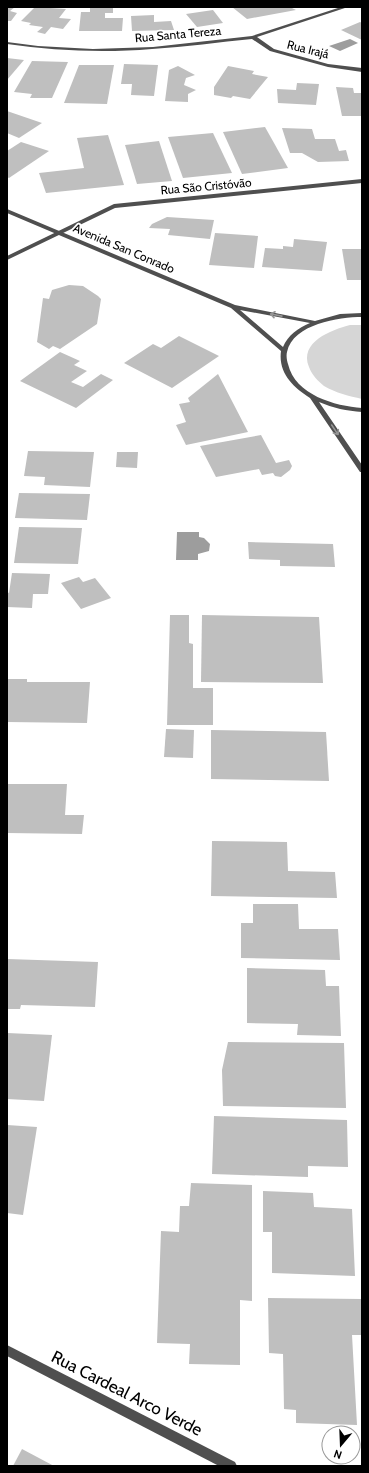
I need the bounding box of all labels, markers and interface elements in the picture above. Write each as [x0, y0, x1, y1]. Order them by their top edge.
street label: Rua Santa Tereza [134, 23, 222, 45]
street label: Rua Irajá [286, 37, 331, 61]
street label: Rua São Cristóvão [160, 175, 252, 197]
street label: Avenida San Conrado [71, 220, 177, 276]
one-way arrow [270, 310, 283, 318]
one-way arrow [331, 424, 339, 435]
street label: Rua Cardeal Arco Verde [48, 1346, 206, 1440]
north arrow [321, 1425, 361, 1465]
text: N [332, 1447, 344, 1462]

